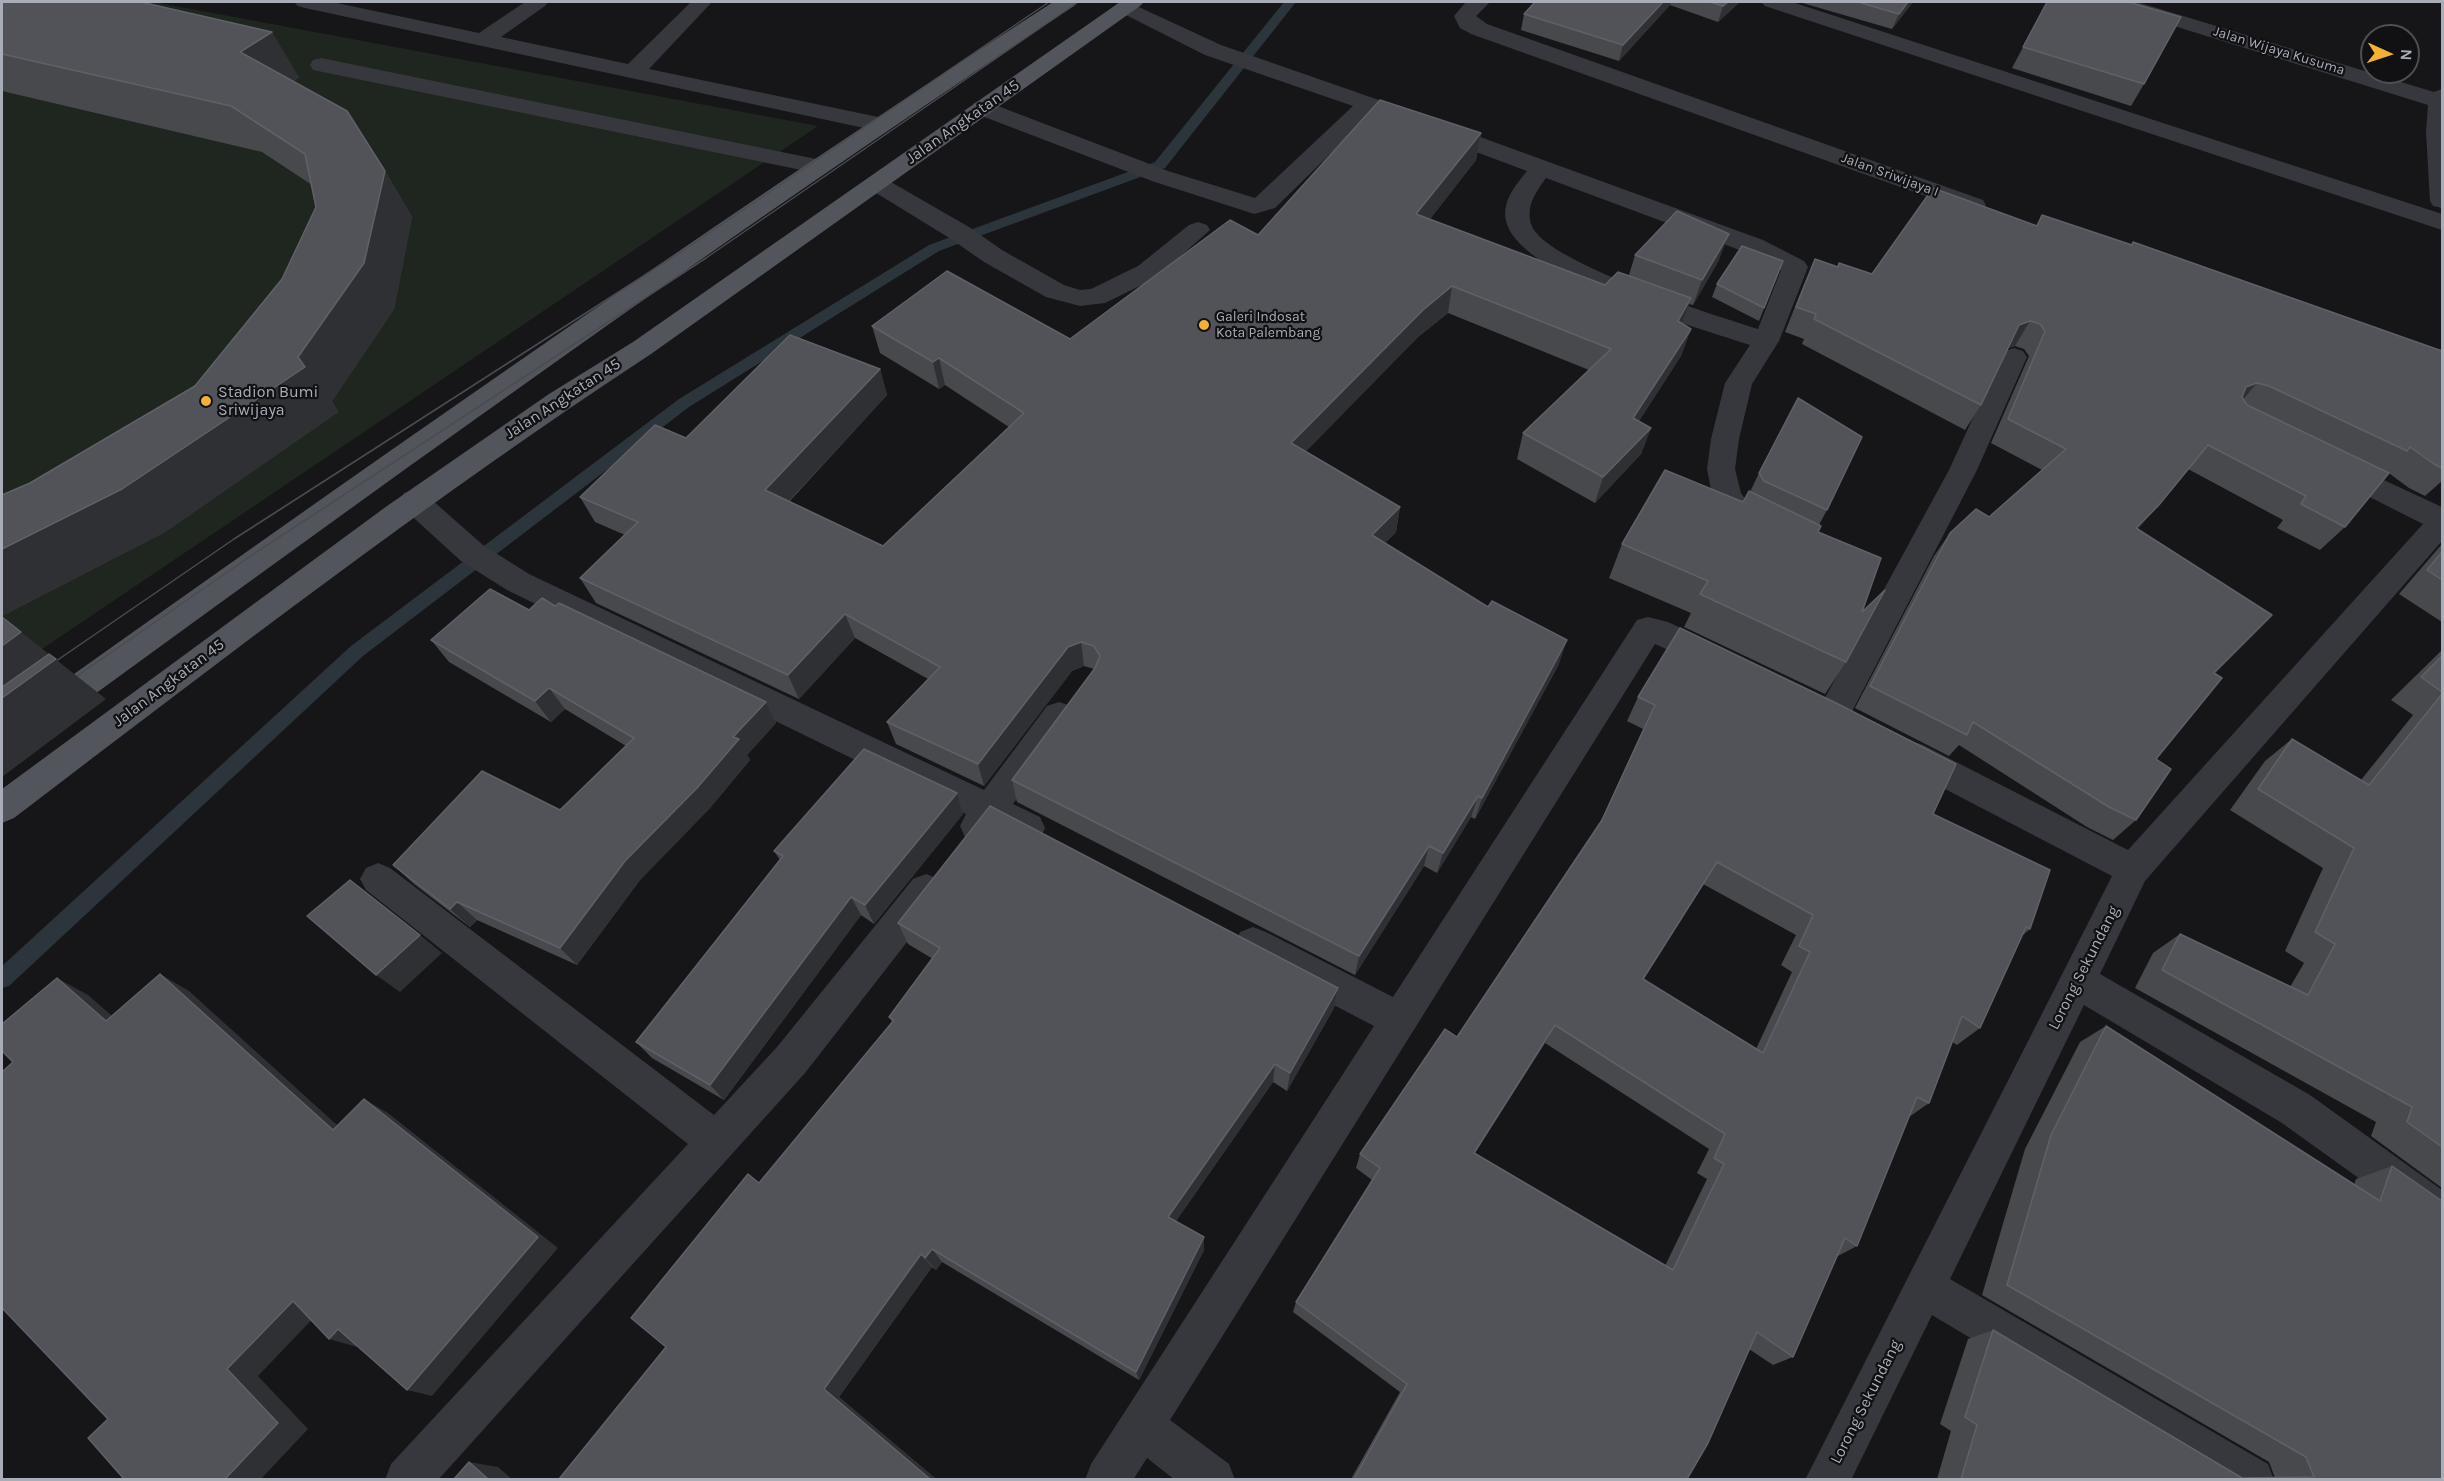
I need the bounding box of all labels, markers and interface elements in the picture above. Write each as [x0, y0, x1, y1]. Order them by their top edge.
street label: Jalan Wijaya Kusuma [2211, 23, 2347, 79]
north arrow [2360, 24, 2420, 84]
text: N [2397, 49, 2416, 61]
street label: Jalan Angkatan 45 [903, 76, 1023, 168]
street label: Jalan Sriwijaya I [1839, 150, 1941, 200]
place label: Galeri Indosat Kota Palembang [1216, 309, 1320, 342]
marker: Galeri Indosat Kota Palembang [1197, 318, 1211, 332]
street label: Jalan Angkatan 45 [502, 354, 624, 444]
place label: Stadion Bumi Sriwijaya [218, 382, 318, 420]
marker: Stadion Bumi Sriwijaya [199, 394, 213, 408]
street label: Jalan Angkatan 45 [110, 635, 228, 731]
street label: Lorong Sekundang [2044, 903, 2124, 1033]
street label: Lorong Sekundang [1826, 1337, 1906, 1467]

